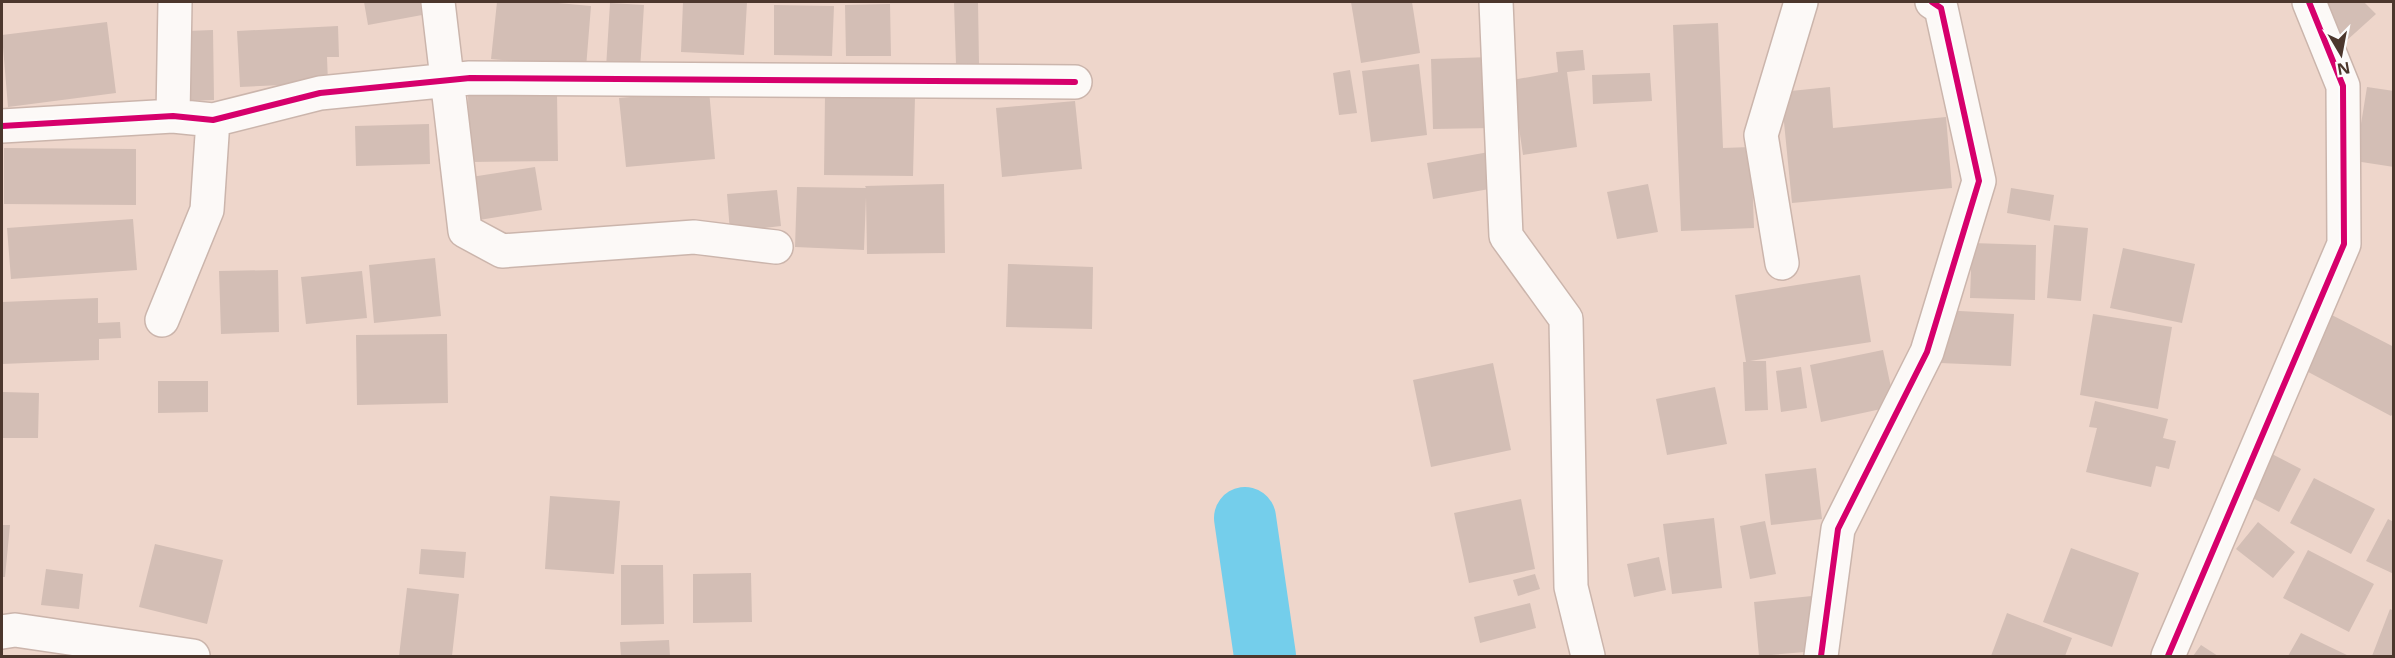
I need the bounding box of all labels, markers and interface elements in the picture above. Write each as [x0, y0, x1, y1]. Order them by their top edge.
north arrow [2311, 24, 2371, 84]
text: N [2335, 57, 2352, 81]

